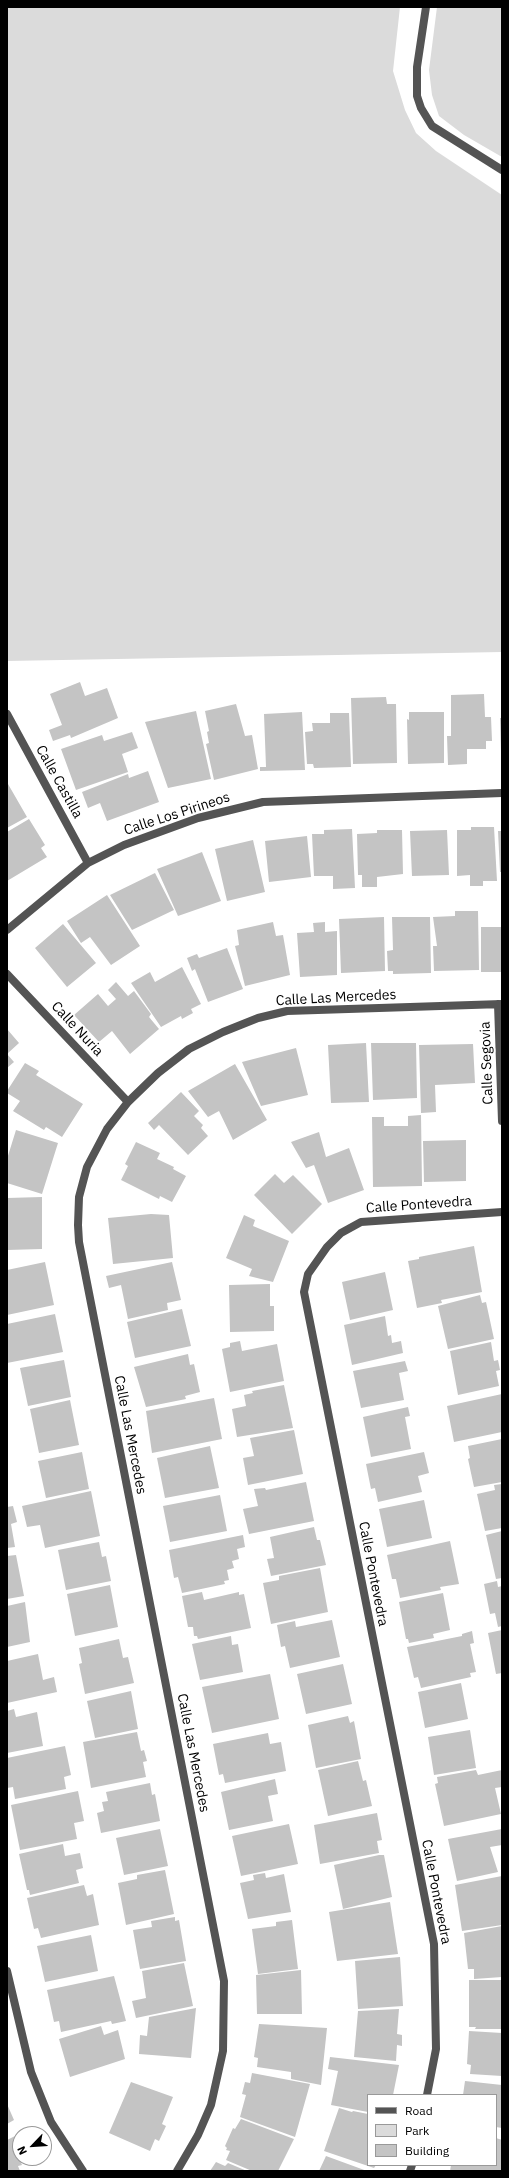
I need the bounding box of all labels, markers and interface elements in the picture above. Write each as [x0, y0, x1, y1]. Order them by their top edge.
street label: Calle Castilla [32, 742, 86, 822]
street label: Calle Los Pirineos [122, 789, 232, 839]
street label: Calle Las Mercedes [275, 986, 397, 1010]
street label: Calle Nuria [47, 998, 107, 1060]
street label: Calle Segovia [477, 1021, 497, 1105]
street label: Calle Pontevedra [365, 1193, 473, 1217]
street label: Calle Las Mercedes [110, 1374, 150, 1496]
street label: Calle Pontevedra [355, 1520, 391, 1628]
street label: Calle Las Mercedes [173, 1692, 213, 1814]
street label: Calle Pontevedra [418, 1838, 454, 1946]
legend [367, 2094, 497, 2166]
text: Road [405, 2103, 433, 2118]
text: Park [405, 2123, 429, 2138]
north arrow [12, 2126, 52, 2166]
text: Building [405, 2143, 449, 2158]
text: N [14, 2144, 30, 2157]

